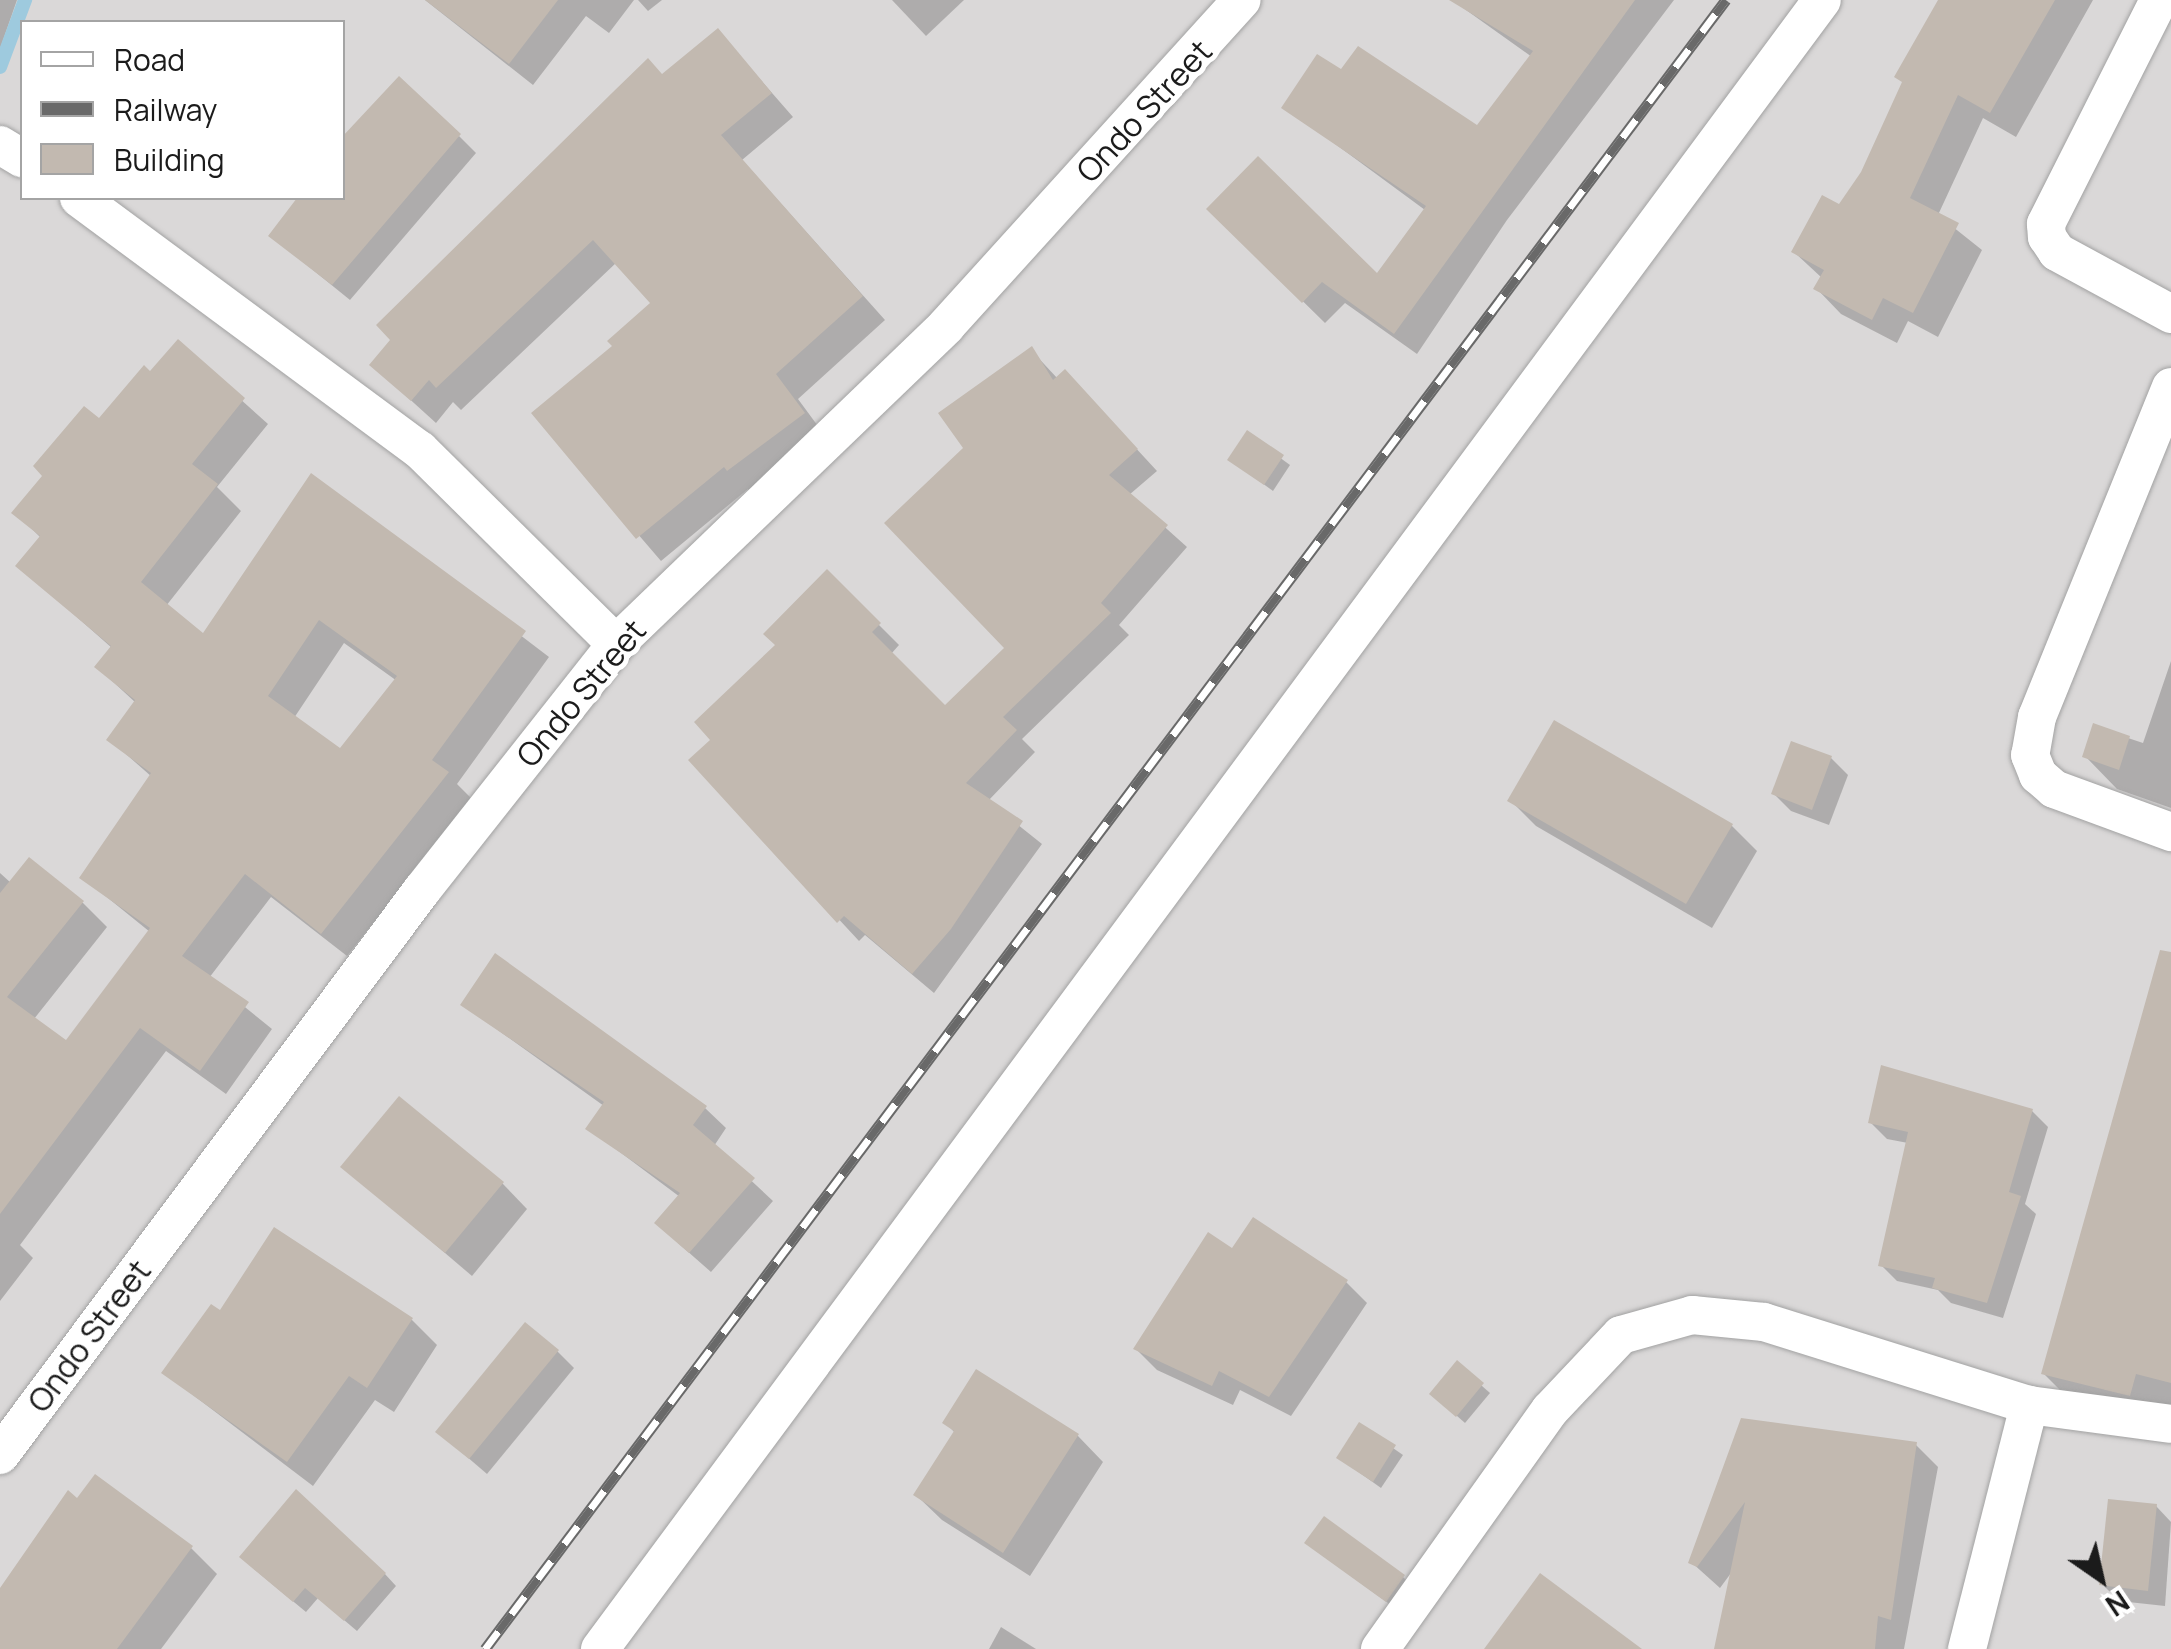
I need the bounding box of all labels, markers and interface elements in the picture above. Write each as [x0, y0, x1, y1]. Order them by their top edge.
legend [20, 20, 345, 200]
street label: Ondo Street [1068, 32, 1220, 190]
text: Road [114, 39, 185, 80]
text: Railway [114, 89, 217, 130]
text: Building [114, 139, 225, 180]
street label: Ondo Street [508, 612, 654, 774]
street label: Ondo Street [19, 1252, 159, 1420]
north arrow [2051, 1529, 2151, 1629]
text: N [2099, 1582, 2137, 1625]

